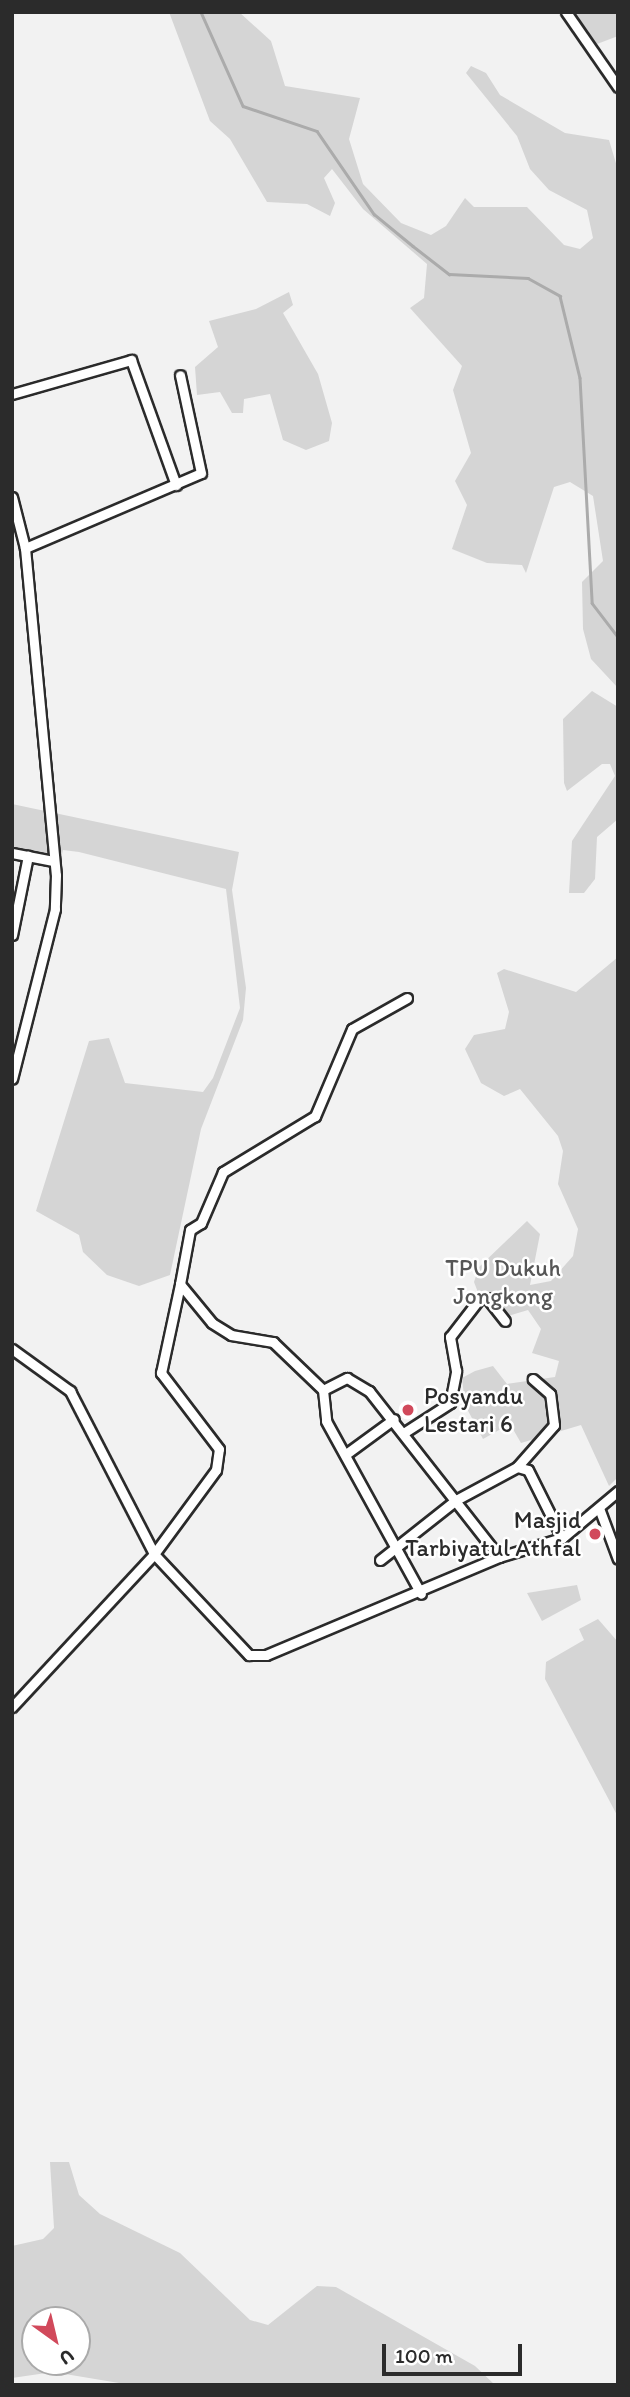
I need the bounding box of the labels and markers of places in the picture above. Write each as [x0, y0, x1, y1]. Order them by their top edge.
place label: Posyandu Lestari 6 [424, 1382, 523, 1438]
marker: Posyandu Lestari 6 [398, 1400, 418, 1420]
place label: Masjid Tarbiyatul Athfal [406, 1506, 581, 1562]
marker: Masjid Tarbiyatul Athfal [587, 1526, 603, 1542]

